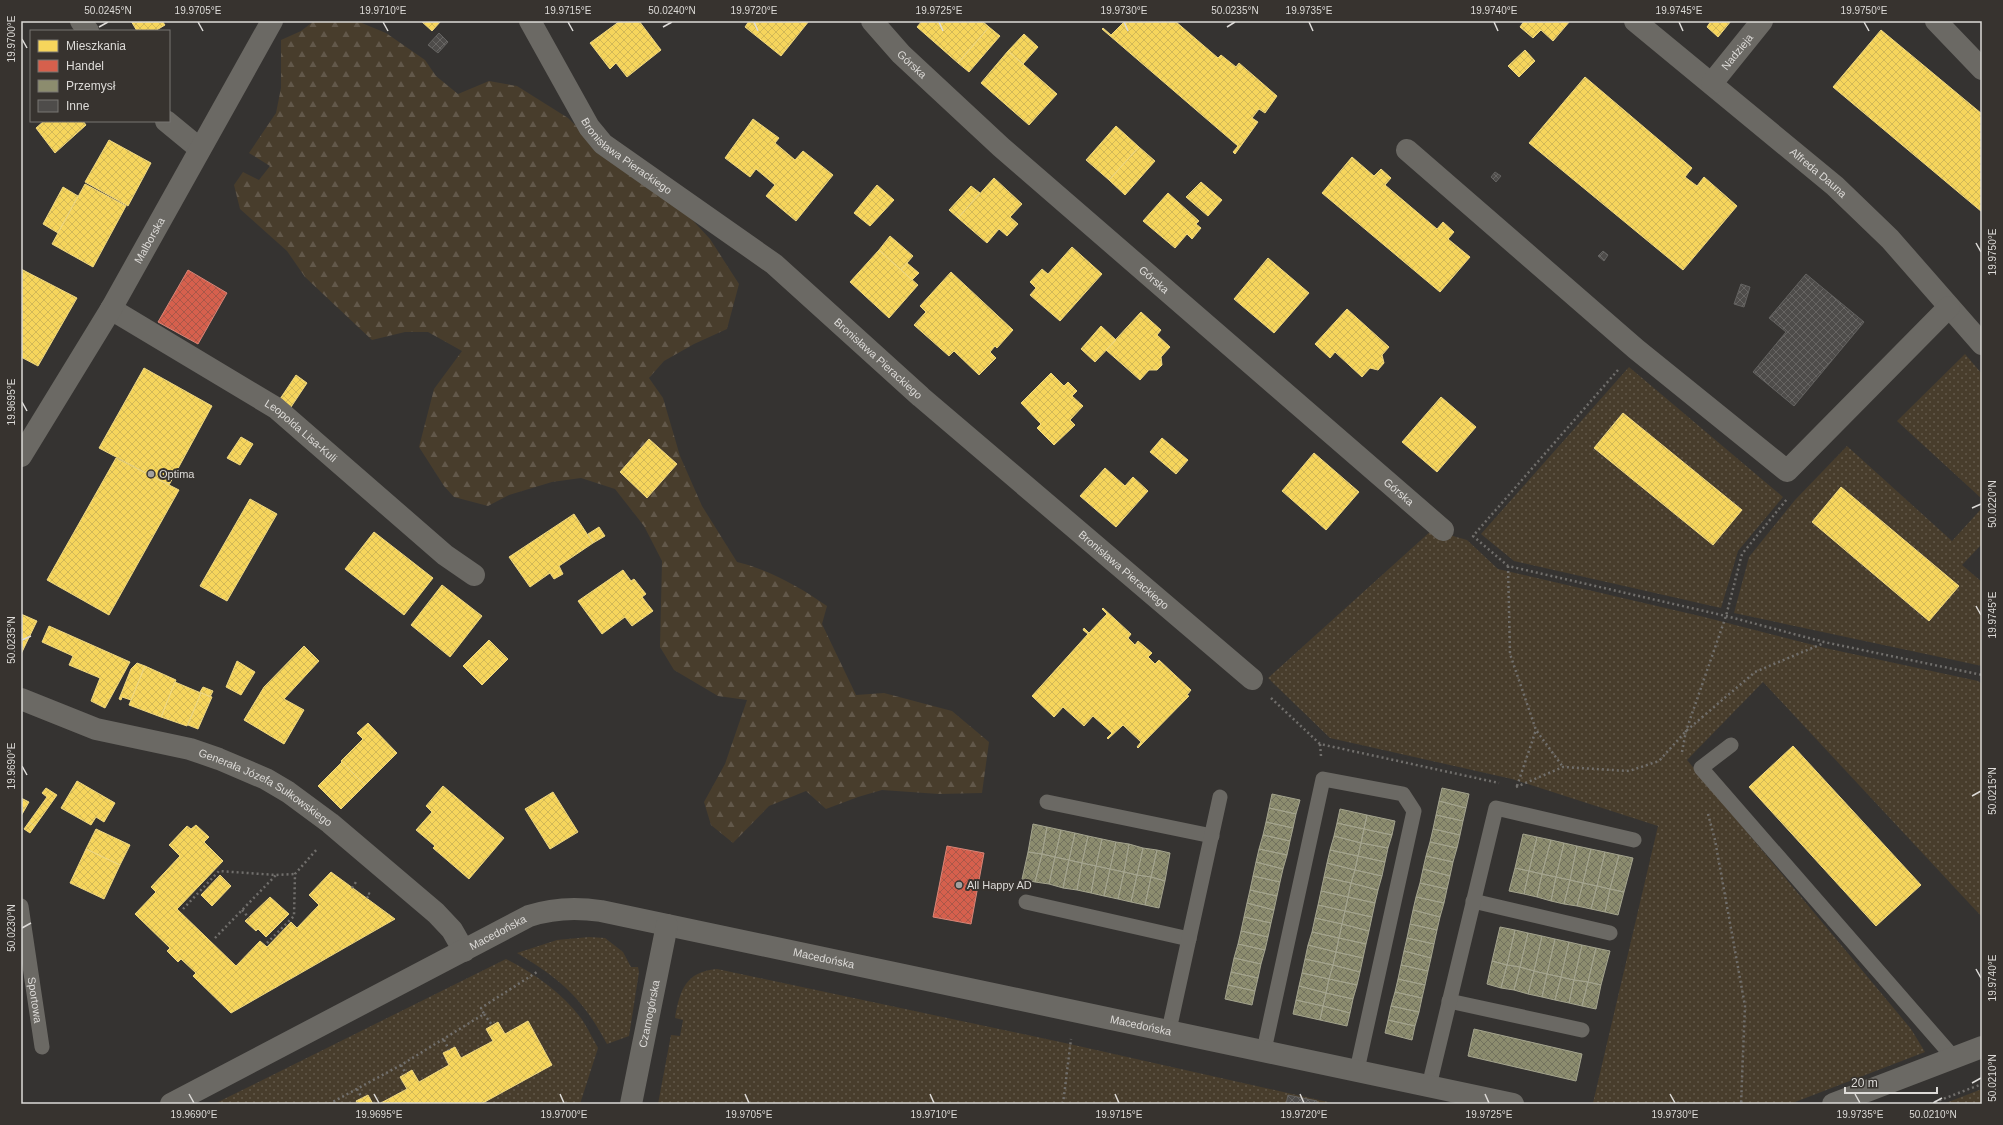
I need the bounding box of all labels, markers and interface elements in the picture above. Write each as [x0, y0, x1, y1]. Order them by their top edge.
text: 50.0245°N [84, 5, 132, 16]
text: 19.9705°E [175, 5, 222, 16]
text: 19.9710°E [360, 5, 407, 16]
text: 19.9715°E [545, 5, 592, 16]
text: 50.0240°N [648, 5, 696, 16]
text: 19.9720°E [731, 5, 778, 16]
text: 19.9725°E [916, 5, 963, 16]
text: 19.9730°E [1101, 5, 1148, 16]
text: 50.0235°N [1211, 5, 1259, 16]
text: 19.9735°E [1286, 5, 1333, 16]
text: 19.9740°E [1471, 5, 1518, 16]
text: 19.9745°E [1656, 5, 1703, 16]
text: 19.9750°E [1841, 5, 1888, 16]
text: 19.9700°E [6, 15, 17, 62]
legend [30, 30, 170, 122]
street label: Nadzieja [1719, 31, 1756, 72]
text: Mieszkania [66, 39, 126, 53]
street label: Górska [895, 48, 930, 81]
text: Handel [66, 59, 104, 73]
text: Przemysł [66, 79, 116, 93]
text: Inne [66, 99, 90, 113]
street label: Bronisława Pierackiego [579, 116, 674, 197]
street label: Alfreda Dauna [1788, 145, 1850, 201]
street label: Malborska [132, 214, 167, 265]
text: 19.9750°E [1987, 228, 1998, 275]
street label: Górska [1137, 263, 1172, 296]
street label: Bronisława Pierackiego [832, 316, 925, 401]
text: 19.9695°E [6, 378, 17, 425]
street label: Leopolda Lisa-Kuli [263, 397, 339, 464]
place label: Optima [159, 468, 195, 480]
marker: Optima [146, 469, 156, 479]
street label: Górska [1382, 476, 1417, 509]
text: 50.0220°N [1987, 480, 1998, 528]
street label: Bronisława Pierackiego [1076, 528, 1171, 612]
text: 19.9745°E [1987, 591, 1998, 638]
text: 50.0235°N [6, 616, 17, 664]
text: 19.9690°E [6, 742, 17, 789]
street label: Generała Józefa Sułkowskiego [197, 746, 335, 829]
text: 50.0215°N [1987, 767, 1998, 815]
place label: All Happy AD [967, 879, 1032, 891]
marker: All Happy AD [954, 880, 964, 890]
text: 50.0230°N [6, 904, 17, 952]
street label: Macedońska [467, 912, 529, 952]
street label: Macedońska [792, 946, 856, 971]
text: 19.9740°E [1987, 954, 1998, 1001]
street label: Sportowa [26, 976, 44, 1025]
street label: Czarnogórska [636, 978, 662, 1049]
street label: Macedońska [1109, 1013, 1173, 1038]
text: 50.0210°N [1987, 1054, 1998, 1102]
scale bar [1845, 1069, 1937, 1095]
text: 20 m [1851, 1076, 1878, 1090]
text: 19.9690°E [171, 1109, 218, 1120]
text: 19.9695°E [356, 1109, 403, 1120]
text: 19.9700°E [541, 1109, 588, 1120]
text: 19.9705°E [726, 1109, 773, 1120]
text: 19.9710°E [911, 1109, 958, 1120]
text: 19.9715°E [1096, 1109, 1143, 1120]
text: 19.9720°E [1281, 1109, 1328, 1120]
text: 19.9725°E [1466, 1109, 1513, 1120]
text: 19.9730°E [1652, 1109, 1699, 1120]
text: 19.9735°E [1837, 1109, 1884, 1120]
text: 50.0210°N [1909, 1109, 1957, 1120]

